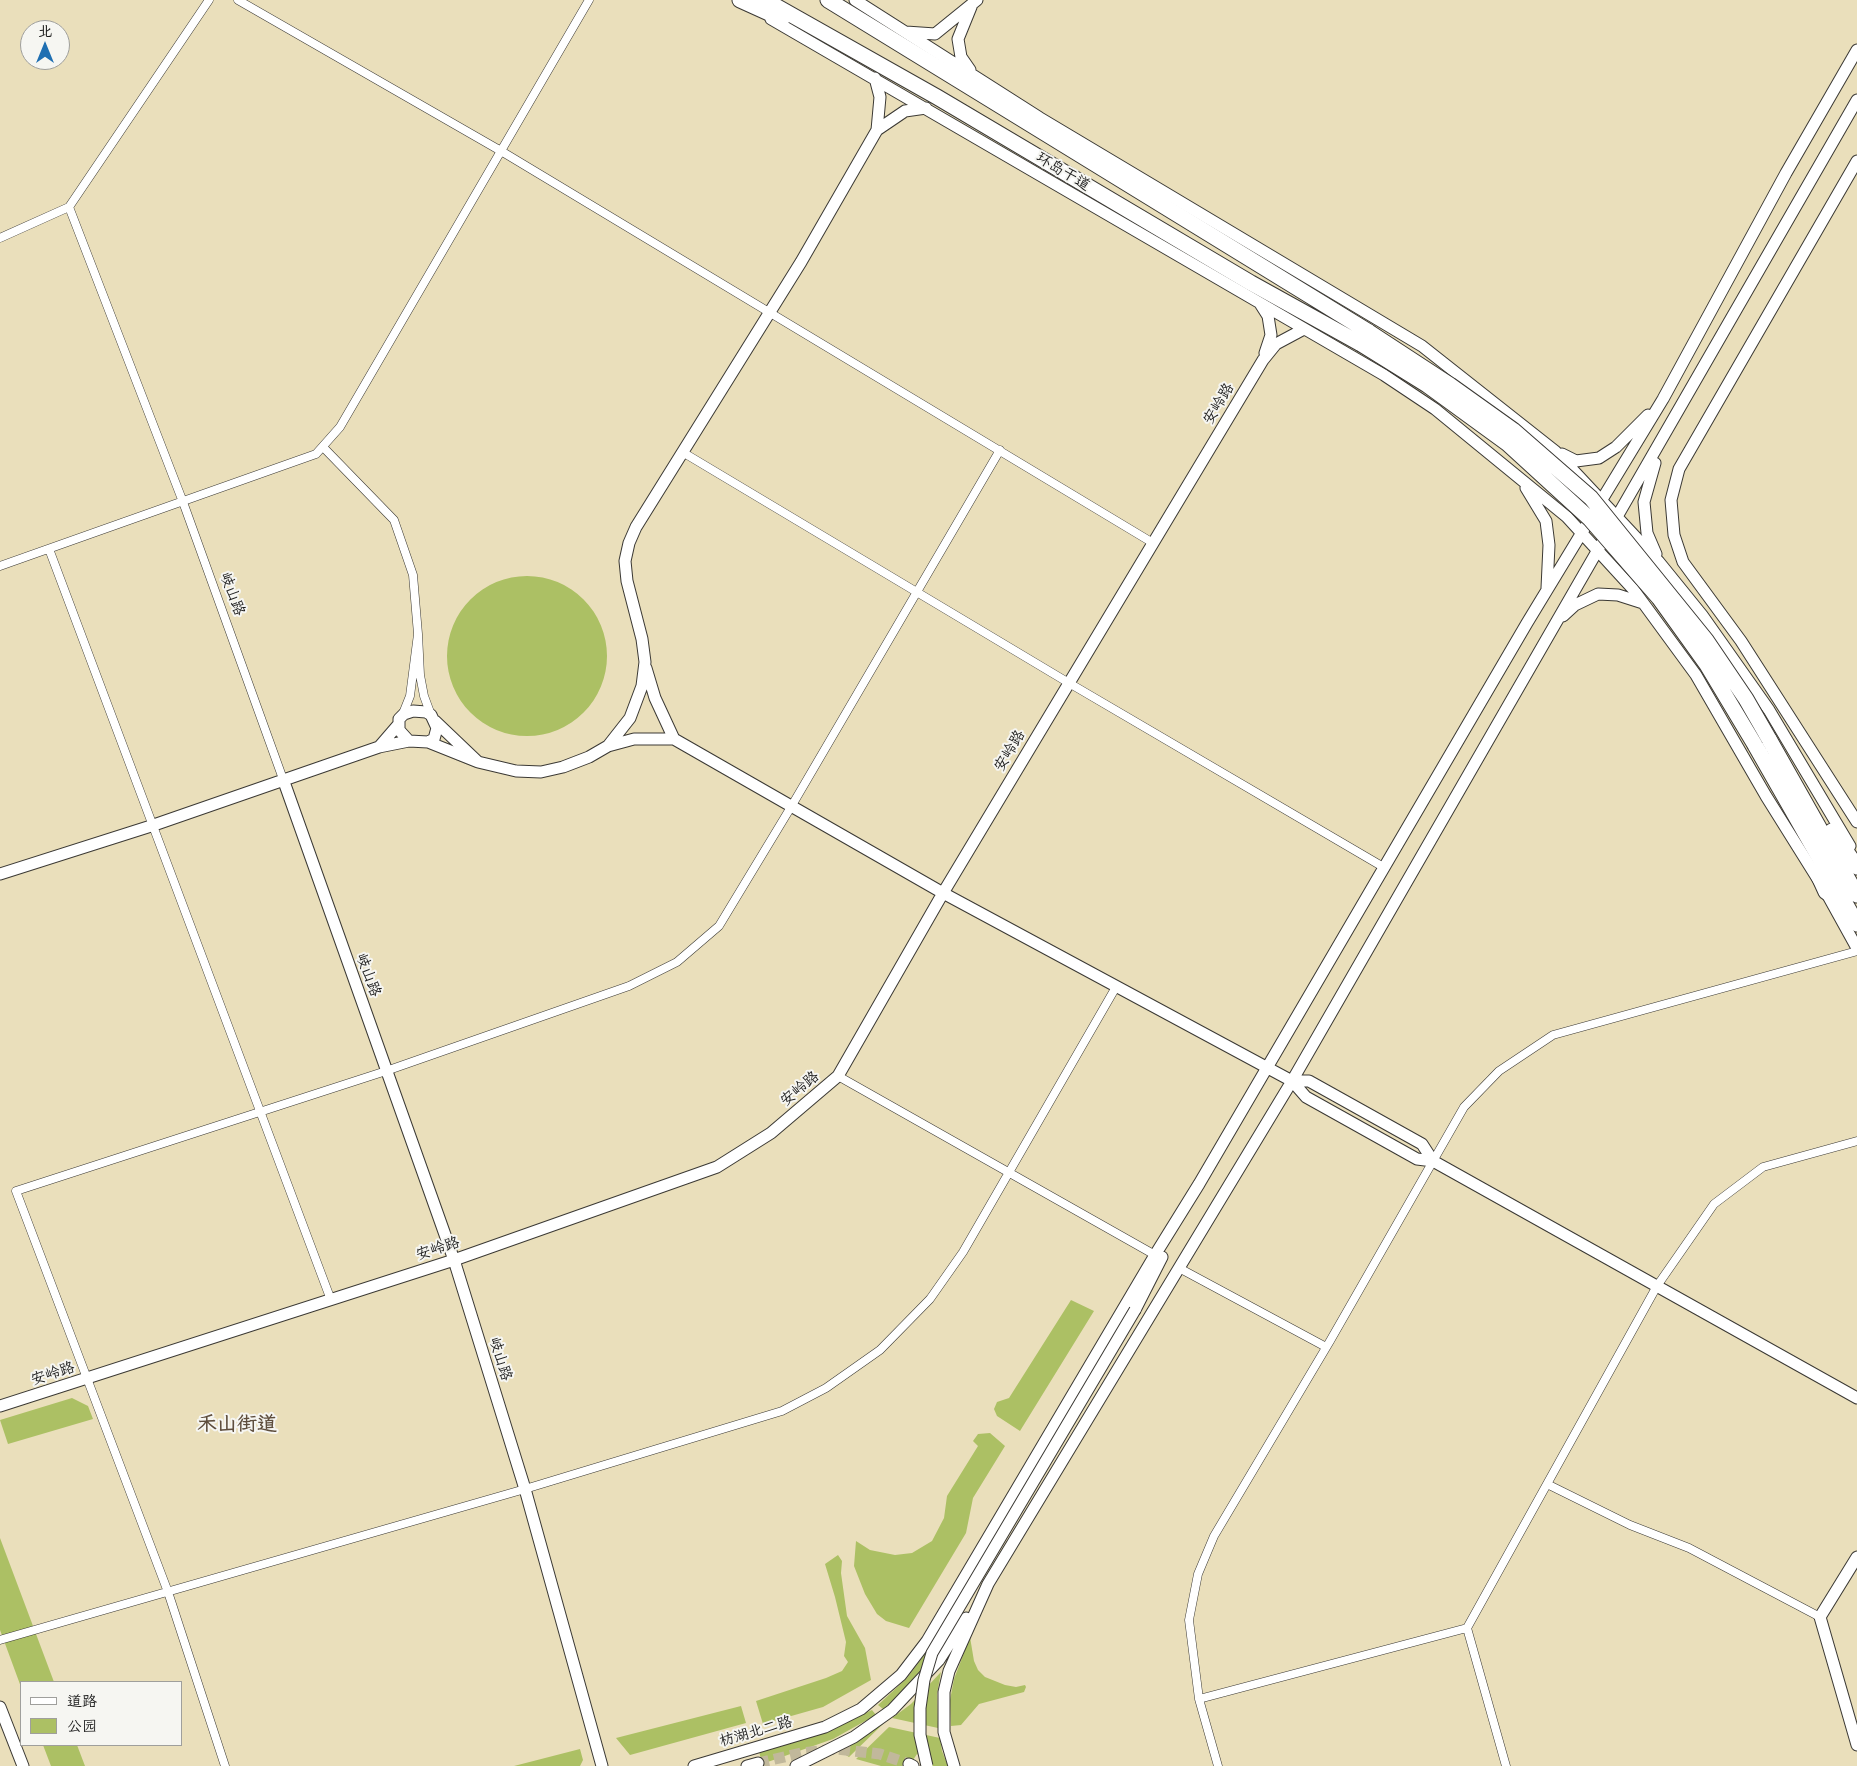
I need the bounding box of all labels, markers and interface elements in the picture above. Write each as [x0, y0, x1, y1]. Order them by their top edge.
north arrow [20, 20, 70, 70]
text: 北 [38, 22, 52, 40]
street label: 环岛干道 [1033, 149, 1093, 195]
street label: 安岭路 [1200, 380, 1238, 428]
street label: 岐山路 [216, 570, 248, 618]
street label: 安岭路 [991, 727, 1029, 775]
street label: 岐山路 [352, 951, 384, 999]
street label: 安岭路 [777, 1068, 823, 1110]
street label: 安岭路 [414, 1233, 462, 1265]
street label: 岐山路 [485, 1335, 515, 1383]
street label: 安岭路 [29, 1358, 77, 1390]
district label: 禾山街道 [197, 1413, 277, 1437]
legend [20, 1681, 182, 1746]
text: 道路 [67, 1691, 97, 1711]
street label: 枋湖北二路 [717, 1713, 795, 1751]
text: 公园 [67, 1716, 97, 1736]

